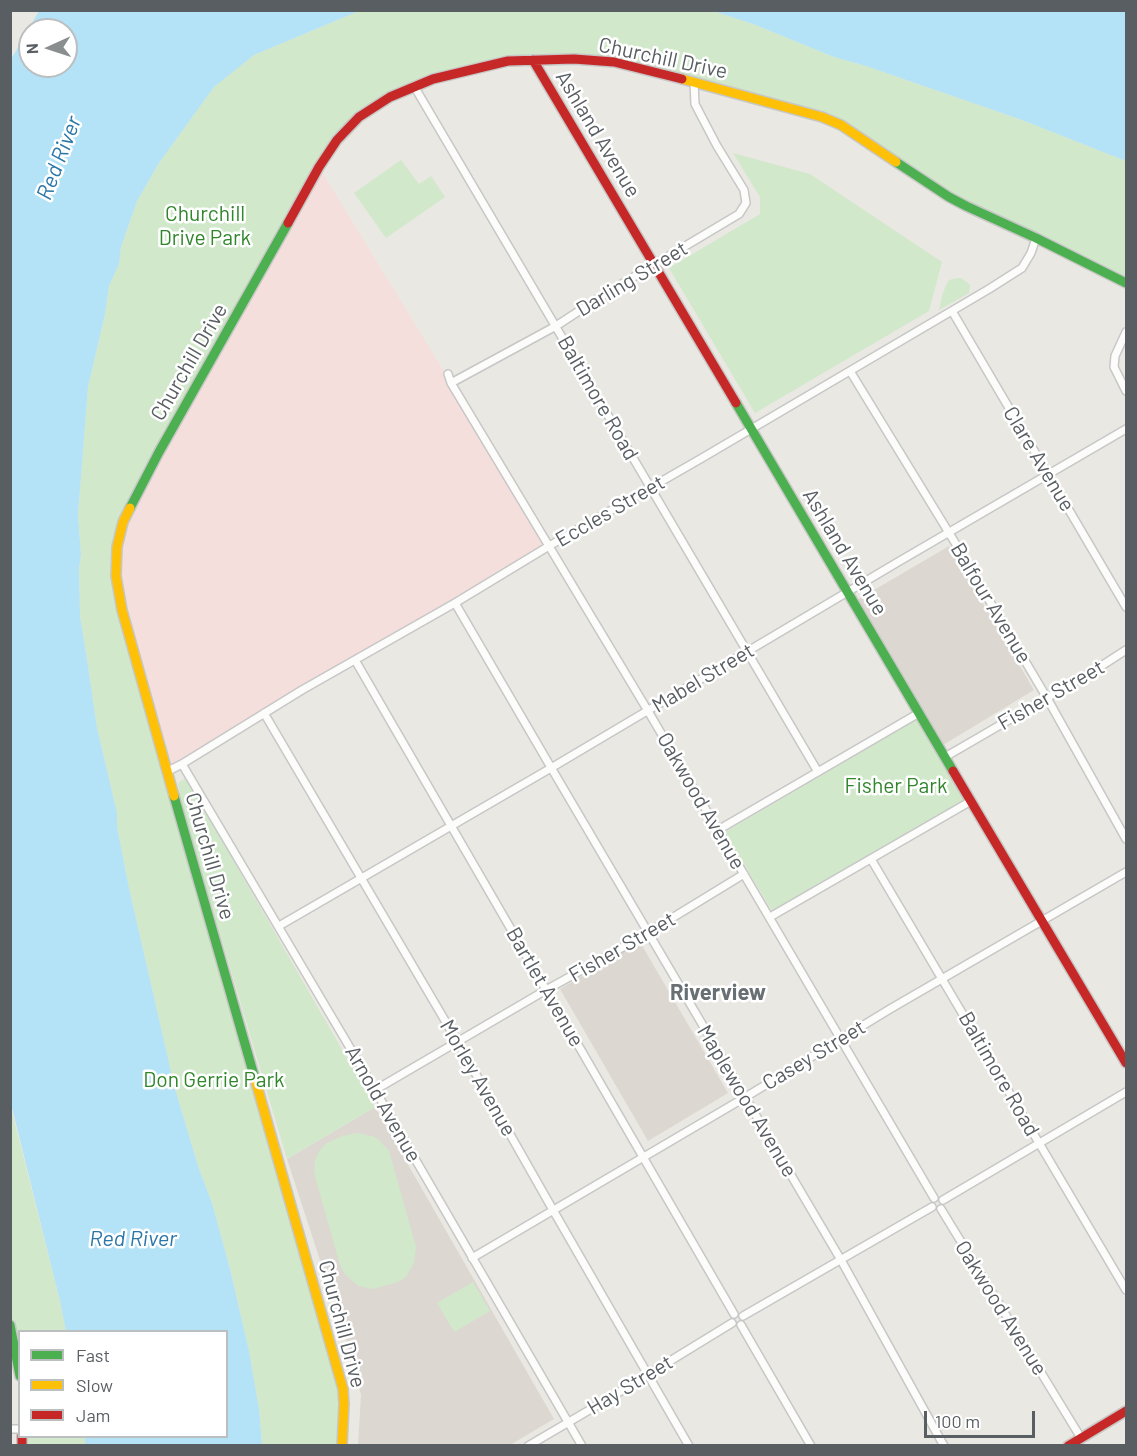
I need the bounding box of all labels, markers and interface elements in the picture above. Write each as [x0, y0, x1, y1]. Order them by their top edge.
north arrow [18, 18, 78, 78]
street label: Churchill Drive [596, 32, 730, 84]
text: N [22, 43, 41, 55]
street label: Ashland Avenue [550, 66, 646, 202]
water label: Red River [31, 112, 87, 204]
park label: Churchill Drive Park [159, 201, 251, 251]
street label: Darling Street [572, 236, 692, 322]
street label: Churchill Drive [145, 299, 233, 425]
street label: Baltimore Road [552, 331, 644, 465]
street label: Clare Avenue [998, 402, 1080, 516]
street label: Eccles Street [551, 470, 669, 552]
street label: Ashland Avenue [797, 484, 893, 620]
street label: Balfour Avenue [945, 538, 1037, 668]
street label: Mabel Street [647, 638, 759, 718]
street label: Fisher Street [993, 654, 1109, 736]
street label: Oakwood Avenue [652, 728, 750, 874]
park label: Fisher Park [845, 773, 947, 799]
street label: Churchill Drive [180, 790, 240, 922]
street label: Fisher Street [564, 906, 680, 988]
street label: Bartlet Avenue [501, 923, 589, 1051]
district label: Riverview [670, 980, 766, 1006]
street label: Baltimore Road [953, 1007, 1045, 1141]
street label: Casey Street [758, 1014, 870, 1096]
street label: Morley Avenue [434, 1015, 522, 1141]
street label: Maplewood Avenue [692, 1020, 802, 1182]
street label: Arnold Avenue [340, 1041, 426, 1167]
park label: Don Gerrie Park [143, 1067, 285, 1093]
water label: Red River [89, 1226, 177, 1252]
street label: Oakwood Avenue [949, 1236, 1053, 1380]
street label: Churchill Drive [313, 1257, 371, 1391]
legend [18, 1330, 228, 1438]
text: Fast [76, 1344, 110, 1366]
street label: Hay Street [583, 1350, 677, 1420]
text: Slow [76, 1374, 113, 1396]
scale bar [927, 1399, 1038, 1437]
text: Jam [76, 1404, 110, 1426]
text: 100 m [935, 1410, 980, 1432]

